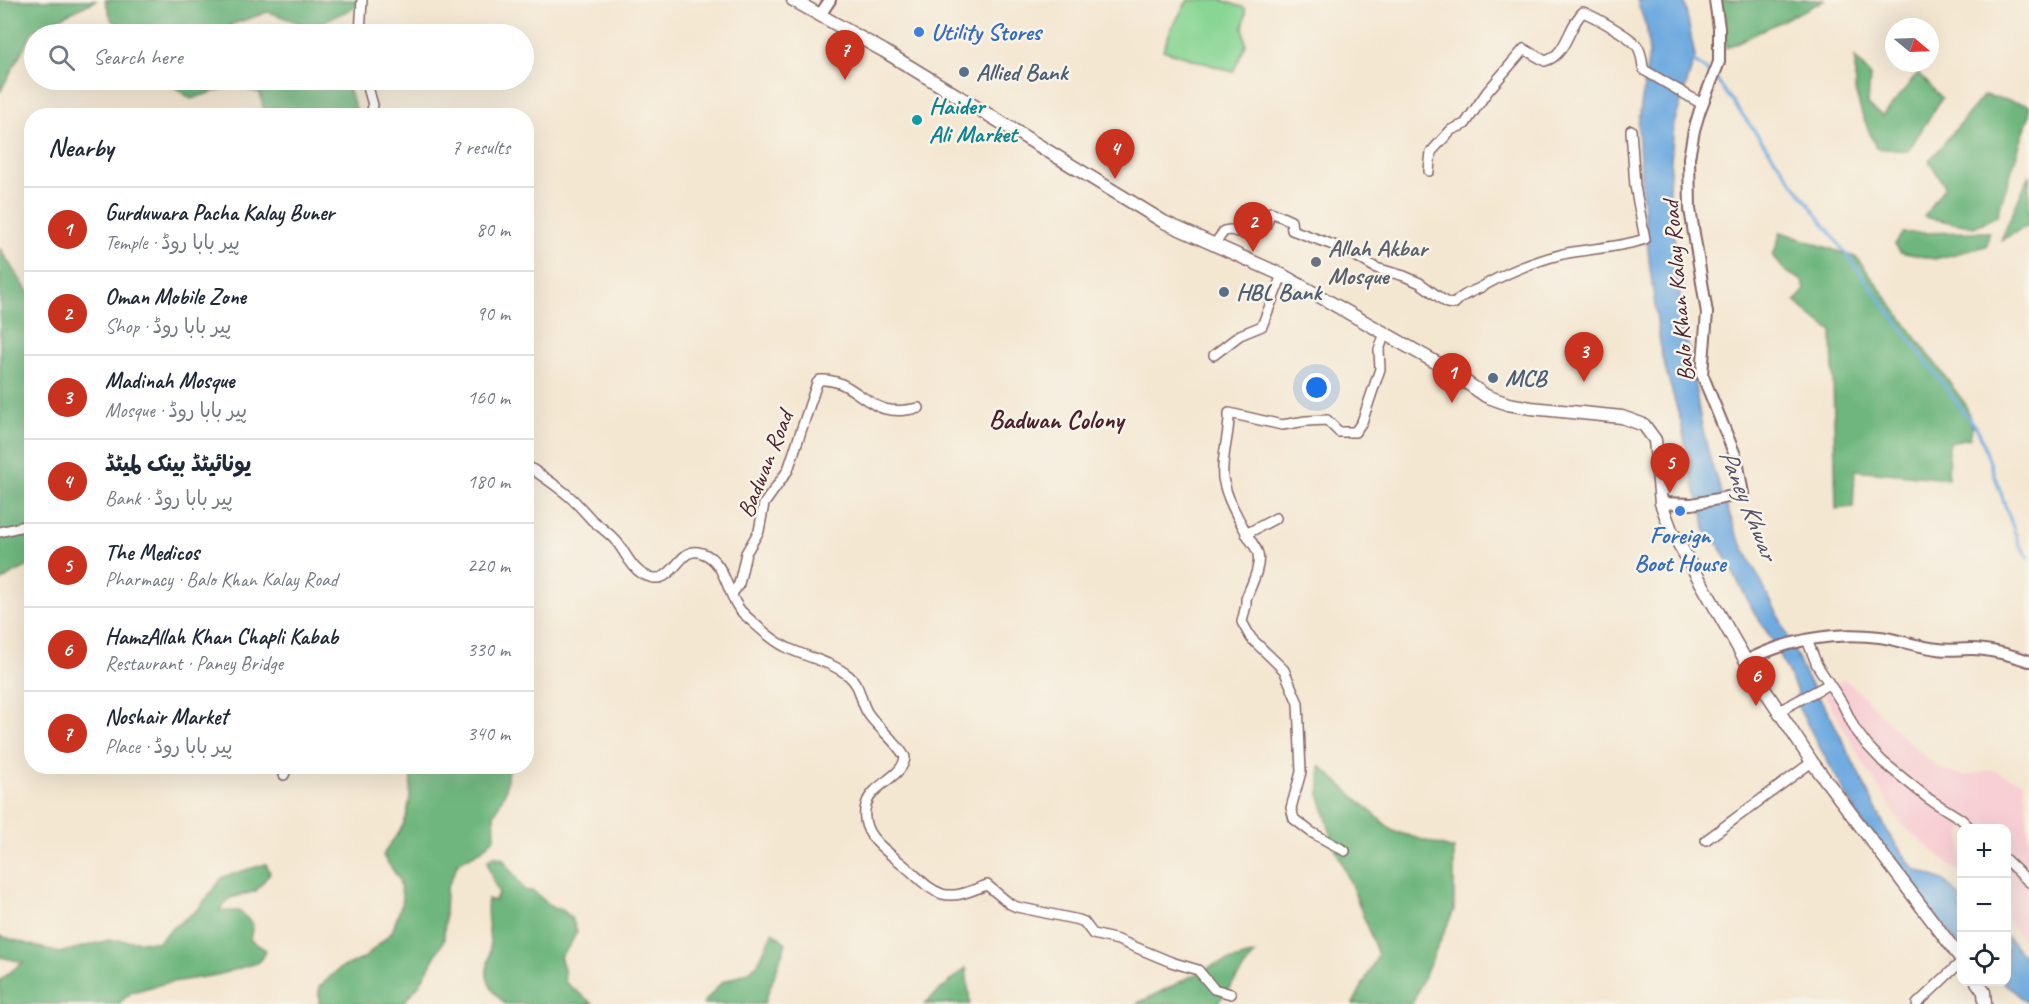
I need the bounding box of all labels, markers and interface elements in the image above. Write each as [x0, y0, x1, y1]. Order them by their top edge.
place label: Utility Stores [931, 17, 1044, 47]
north arrow [1885, 18, 1939, 72]
search box [24, 24, 534, 90]
marker: Utility Stores [912, 25, 926, 39]
pin: 7 [826, 31, 864, 80]
icon: search [45, 41, 78, 74]
text: Search here [93, 43, 183, 71]
place label: Allied Bank [976, 57, 1070, 87]
marker: Allied Bank [957, 65, 971, 79]
place label: Haider Ali Market [929, 91, 1020, 149]
marker: Haider Ali Market [910, 113, 924, 127]
pin: 4 [1096, 130, 1134, 179]
text: Nearby [48, 131, 113, 164]
text: 7 results [451, 135, 510, 160]
street label: Balo Khan Kalay Road [1655, 196, 1701, 383]
text: Gurduwara Pacha Kalay Buner [105, 199, 334, 227]
pin: 2 [1234, 202, 1272, 252]
text: 1 [63, 217, 72, 242]
text: 80 m [476, 217, 510, 242]
text: Temple · پیر بابا روڈ [105, 230, 240, 255]
place label: Allah Akbar Mosque [1328, 233, 1429, 291]
marker: Allah Akbar Mosque [1309, 255, 1323, 269]
place label: HBL Bank [1236, 277, 1323, 307]
text: Oman Mobile Zone [105, 283, 246, 311]
marker: HBL Bank [1217, 285, 1231, 299]
text: 2 [63, 301, 72, 326]
text: 90 m [476, 301, 510, 326]
text: Shop · پیر بابا روڈ [105, 314, 231, 339]
pin: 3 [1564, 332, 1604, 382]
pin: 1 [1432, 354, 1472, 403]
place label: MCB [1505, 363, 1549, 393]
text: Madinah Mosque [105, 367, 234, 395]
marker: MCB [1486, 371, 1500, 385]
your location [1302, 373, 1331, 402]
text: 3 [63, 385, 72, 410]
text: 160 m [467, 385, 510, 410]
text: Mosque · پیر بابا روڈ [105, 398, 247, 423]
street label: Badwan Road [730, 403, 801, 522]
district label: Badwan Colony [989, 403, 1126, 436]
pin: 5 [1650, 444, 1690, 493]
water label: Paney Khwar [1712, 444, 1787, 567]
text: یونائیٹڈ بینک لمیٹڈ [105, 450, 251, 478]
text: 4 [63, 469, 72, 494]
text: 180 m [467, 469, 510, 494]
text: Bank · پیر بابا روڈ [105, 486, 233, 511]
marker: Foreign Boot House [1673, 504, 1687, 518]
place label: Foreign Boot House [1634, 520, 1728, 578]
text: The Medicos [105, 539, 199, 567]
text: 5 [63, 553, 72, 578]
text: 220 m [467, 553, 510, 578]
text: Pharmacy · Balo Khan Kalay Road [105, 567, 338, 592]
text: HamzAllah Khan Chapli Kabab [105, 623, 338, 651]
text: 6 [63, 637, 72, 662]
text: 330 m [467, 637, 510, 662]
text: Restaurant · Paney Bridge [105, 651, 283, 676]
pin: 6 [1736, 656, 1776, 706]
text: Noshair Market [105, 703, 228, 731]
text: 7 [63, 721, 72, 746]
text: 340 m [467, 721, 510, 746]
text: Place · پیر بابا روڈ [105, 734, 232, 759]
map controls [1957, 824, 2011, 986]
button: + [1957, 824, 2011, 878]
button: − [1957, 878, 2011, 932]
button: locate [1957, 932, 2011, 986]

